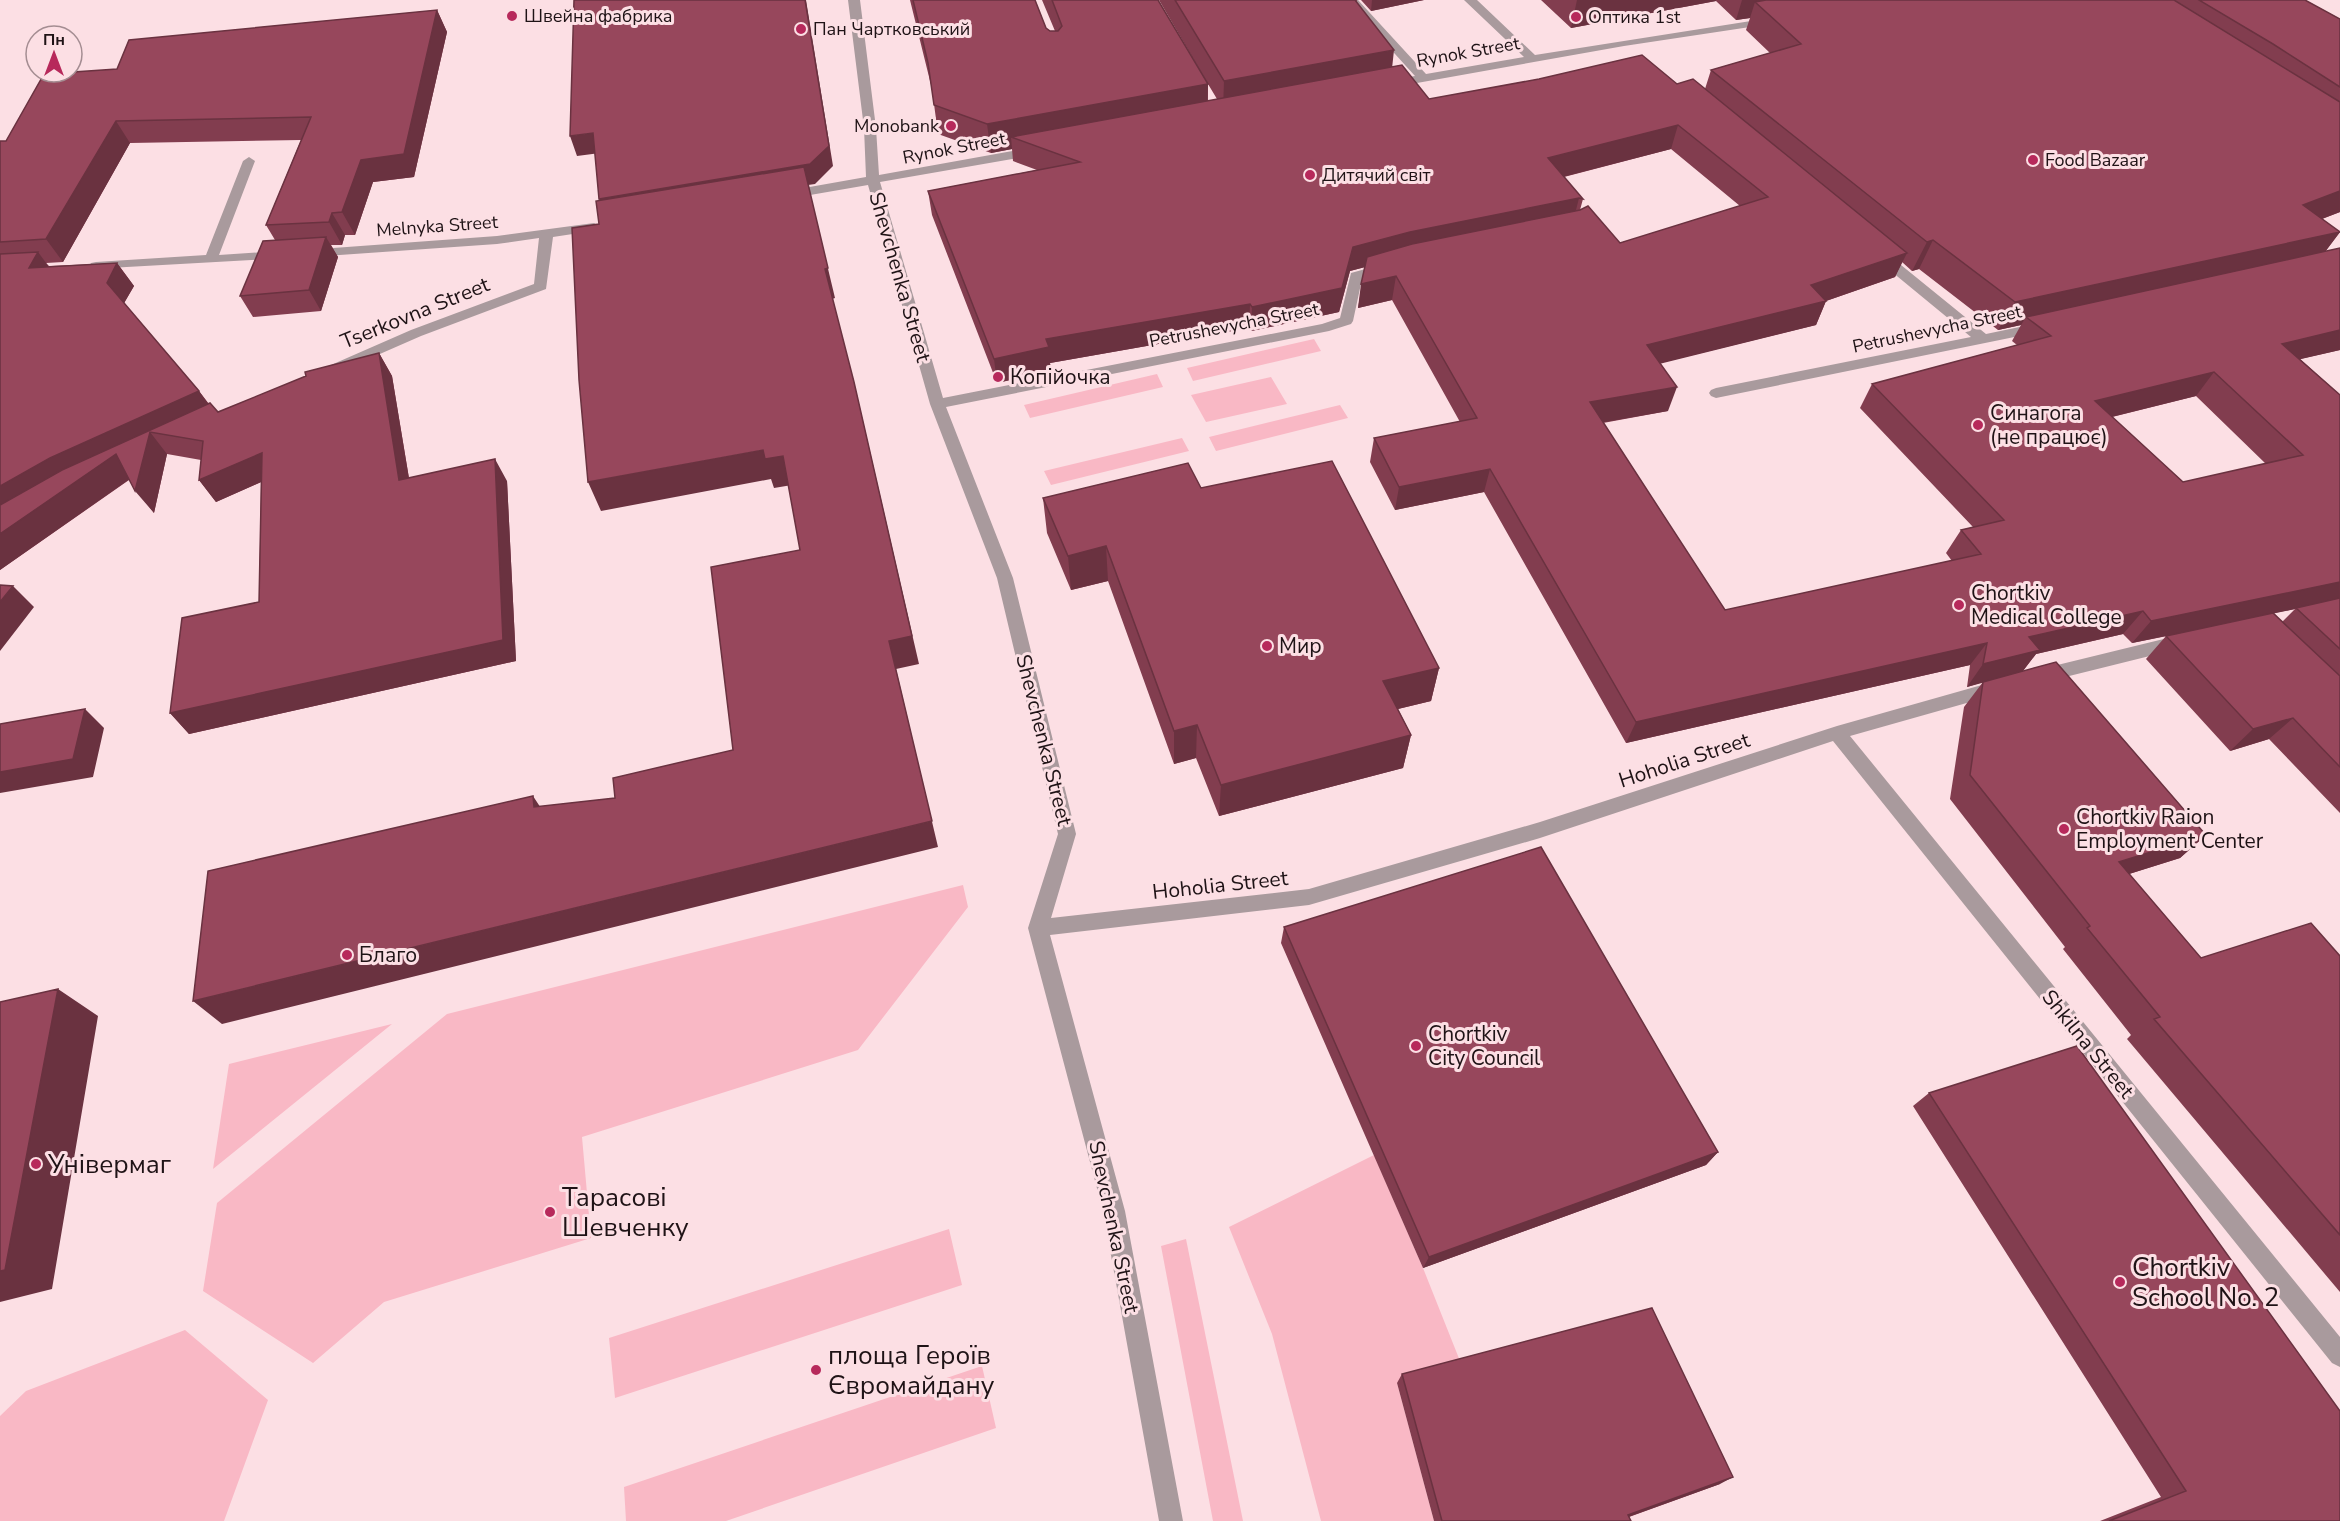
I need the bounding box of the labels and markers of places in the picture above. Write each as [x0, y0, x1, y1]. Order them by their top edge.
place label: Швейна фабрика [524, 4, 673, 28]
place label: Оптика 1st [1588, 5, 1681, 29]
marker: Швейна фабрика [505, 9, 519, 23]
marker: Оптика 1st [1569, 10, 1583, 24]
place label: Пан Чартковський [813, 17, 970, 41]
marker: Пан Чартковський [794, 22, 808, 36]
place label: Monobank [854, 114, 940, 138]
marker: Monobank [944, 119, 958, 133]
place label: Food Bazaar [2045, 148, 2146, 172]
marker: Food Bazaar [2026, 153, 2040, 167]
place label: Дитячий світ [1322, 163, 1431, 187]
marker: Дитячий світ [1303, 168, 1317, 182]
place label: Копійочка [1010, 363, 1111, 391]
marker: Копійочка [991, 370, 1005, 384]
place label: Синагога (не працює) [1990, 399, 2108, 451]
marker: Синагога (не працює) [1971, 418, 1985, 432]
place label: Chortkiv Medical College [1971, 579, 2122, 631]
marker: Chortkiv Medical College [1952, 598, 1966, 612]
place label: Мир [1279, 632, 1322, 660]
marker: Мир [1260, 639, 1274, 653]
place label: Chortkiv Raion Employment Center [2076, 803, 2264, 855]
marker: Chortkiv Raion Employment Center [2057, 822, 2071, 836]
place label: Благо [359, 941, 417, 969]
marker: Благо [340, 948, 354, 962]
place label: Chortkiv City Council [1428, 1020, 1541, 1072]
marker: Chortkiv City Council [1409, 1039, 1423, 1053]
place label: Універмаг [47, 1147, 171, 1182]
marker: Універмаг [29, 1157, 43, 1171]
place label: Тарасові Шевченку [562, 1180, 689, 1245]
marker: Тарасові Шевченку [543, 1205, 557, 1219]
place label: Chortkiv School No. 2 [2132, 1250, 2279, 1315]
marker: Chortkiv School No. 2 [2113, 1275, 2127, 1289]
place label: площа Героїв Євромайдану [828, 1338, 995, 1403]
marker: площа Героїв Євромайдану [809, 1363, 823, 1377]

